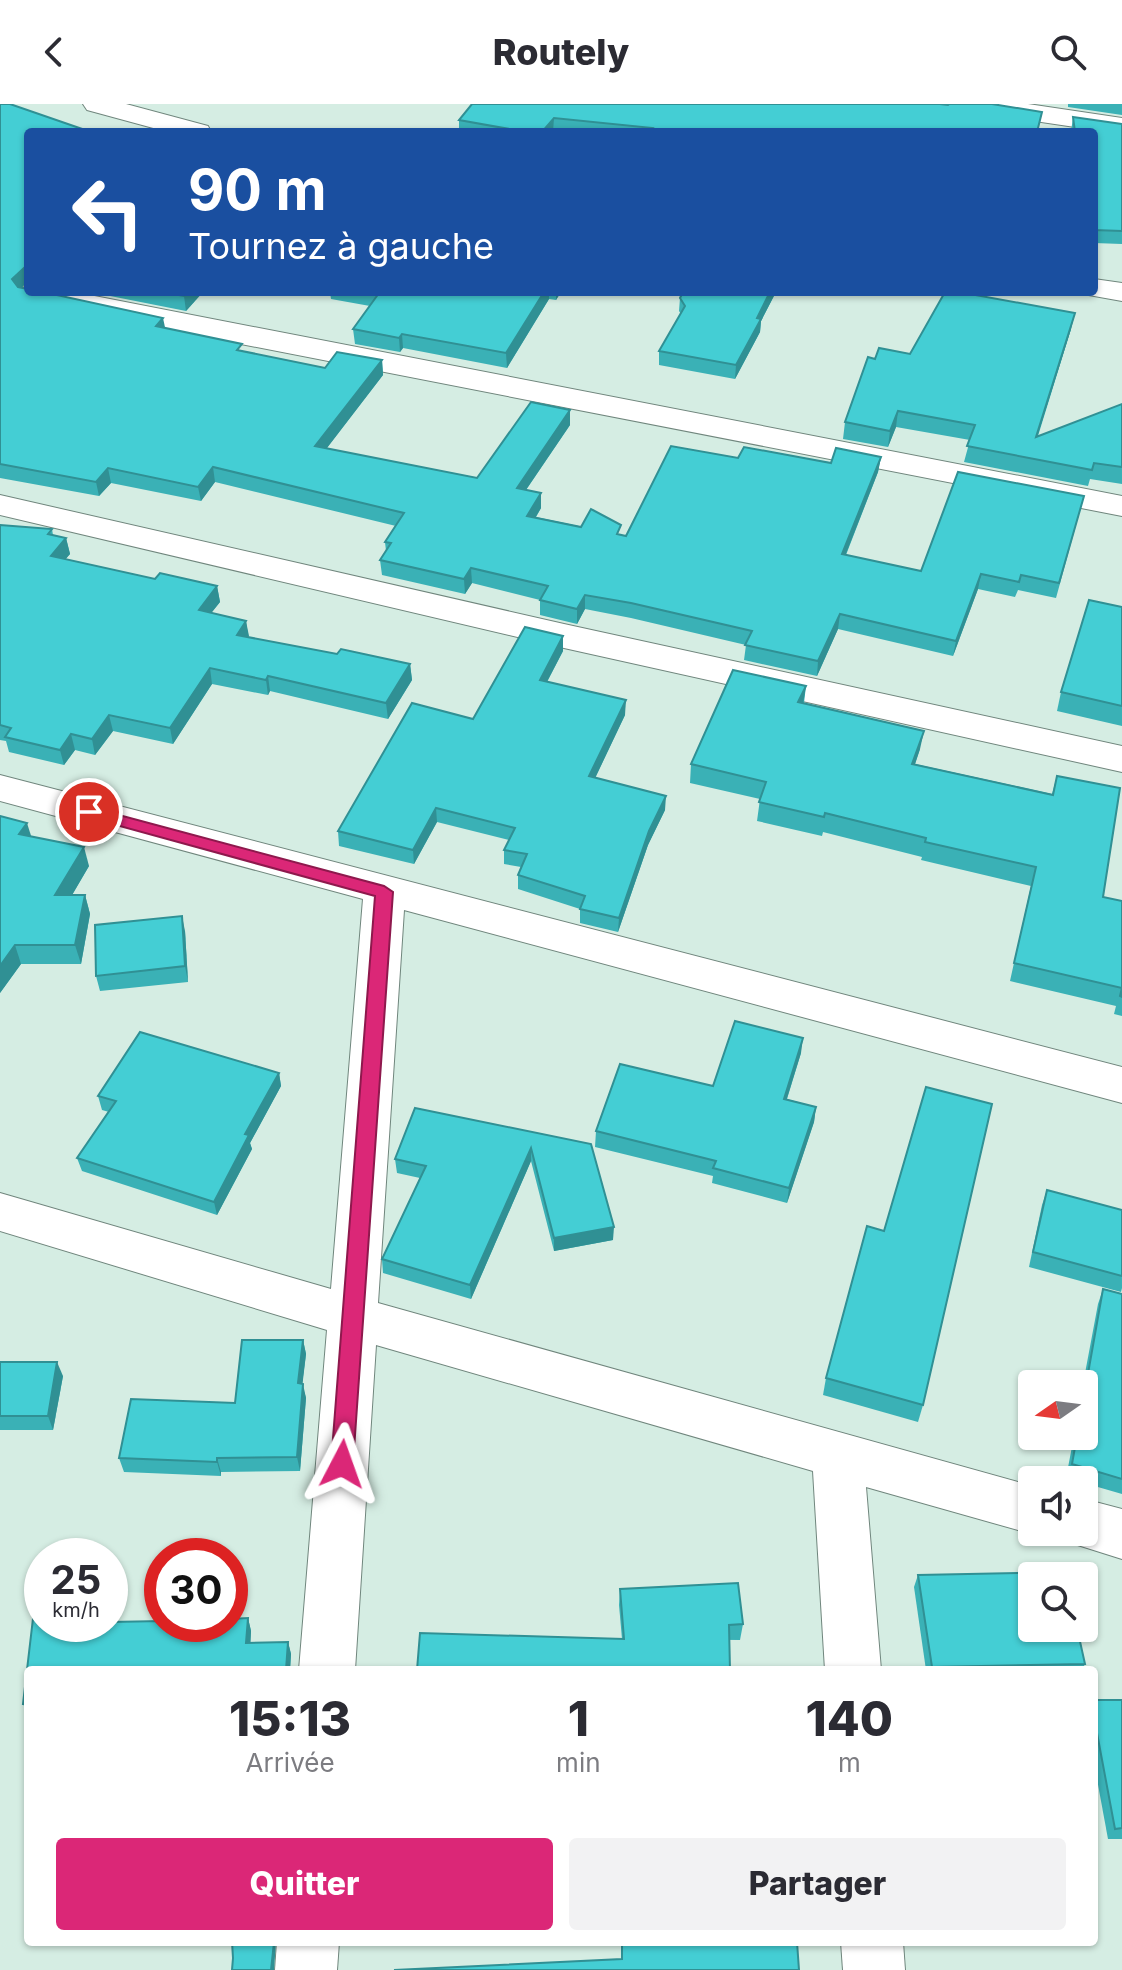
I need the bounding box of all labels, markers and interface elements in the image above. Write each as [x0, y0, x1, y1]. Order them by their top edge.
icon: back [32, 30, 76, 74]
text: Routely [493, 30, 629, 74]
icon: search [1046, 30, 1090, 74]
text: 90 m [188, 156, 327, 224]
icon: left [56, 160, 160, 264]
text: Tournez à gauche [188, 224, 494, 268]
pin [55, 778, 123, 846]
icon: arrive [67, 790, 111, 834]
north arrow [1018, 1370, 1098, 1450]
map controls [1018, 1370, 1098, 1642]
position arrow [300, 1422, 384, 1506]
button: sound [1018, 1466, 1098, 1546]
speed limit sign: 30 [144, 1538, 248, 1642]
text: 25 [51, 1555, 101, 1604]
button: search [1018, 1562, 1098, 1642]
text: km/h [52, 1598, 100, 1622]
text: 15:13 [229, 1689, 351, 1748]
text: 1 [568, 1689, 589, 1748]
text: 140 [806, 1689, 893, 1748]
text: Arrivée [246, 1747, 335, 1778]
text: min [556, 1747, 601, 1778]
text: m [838, 1747, 861, 1778]
button: Quitter [56, 1838, 553, 1930]
button: Partager [569, 1838, 1066, 1930]

